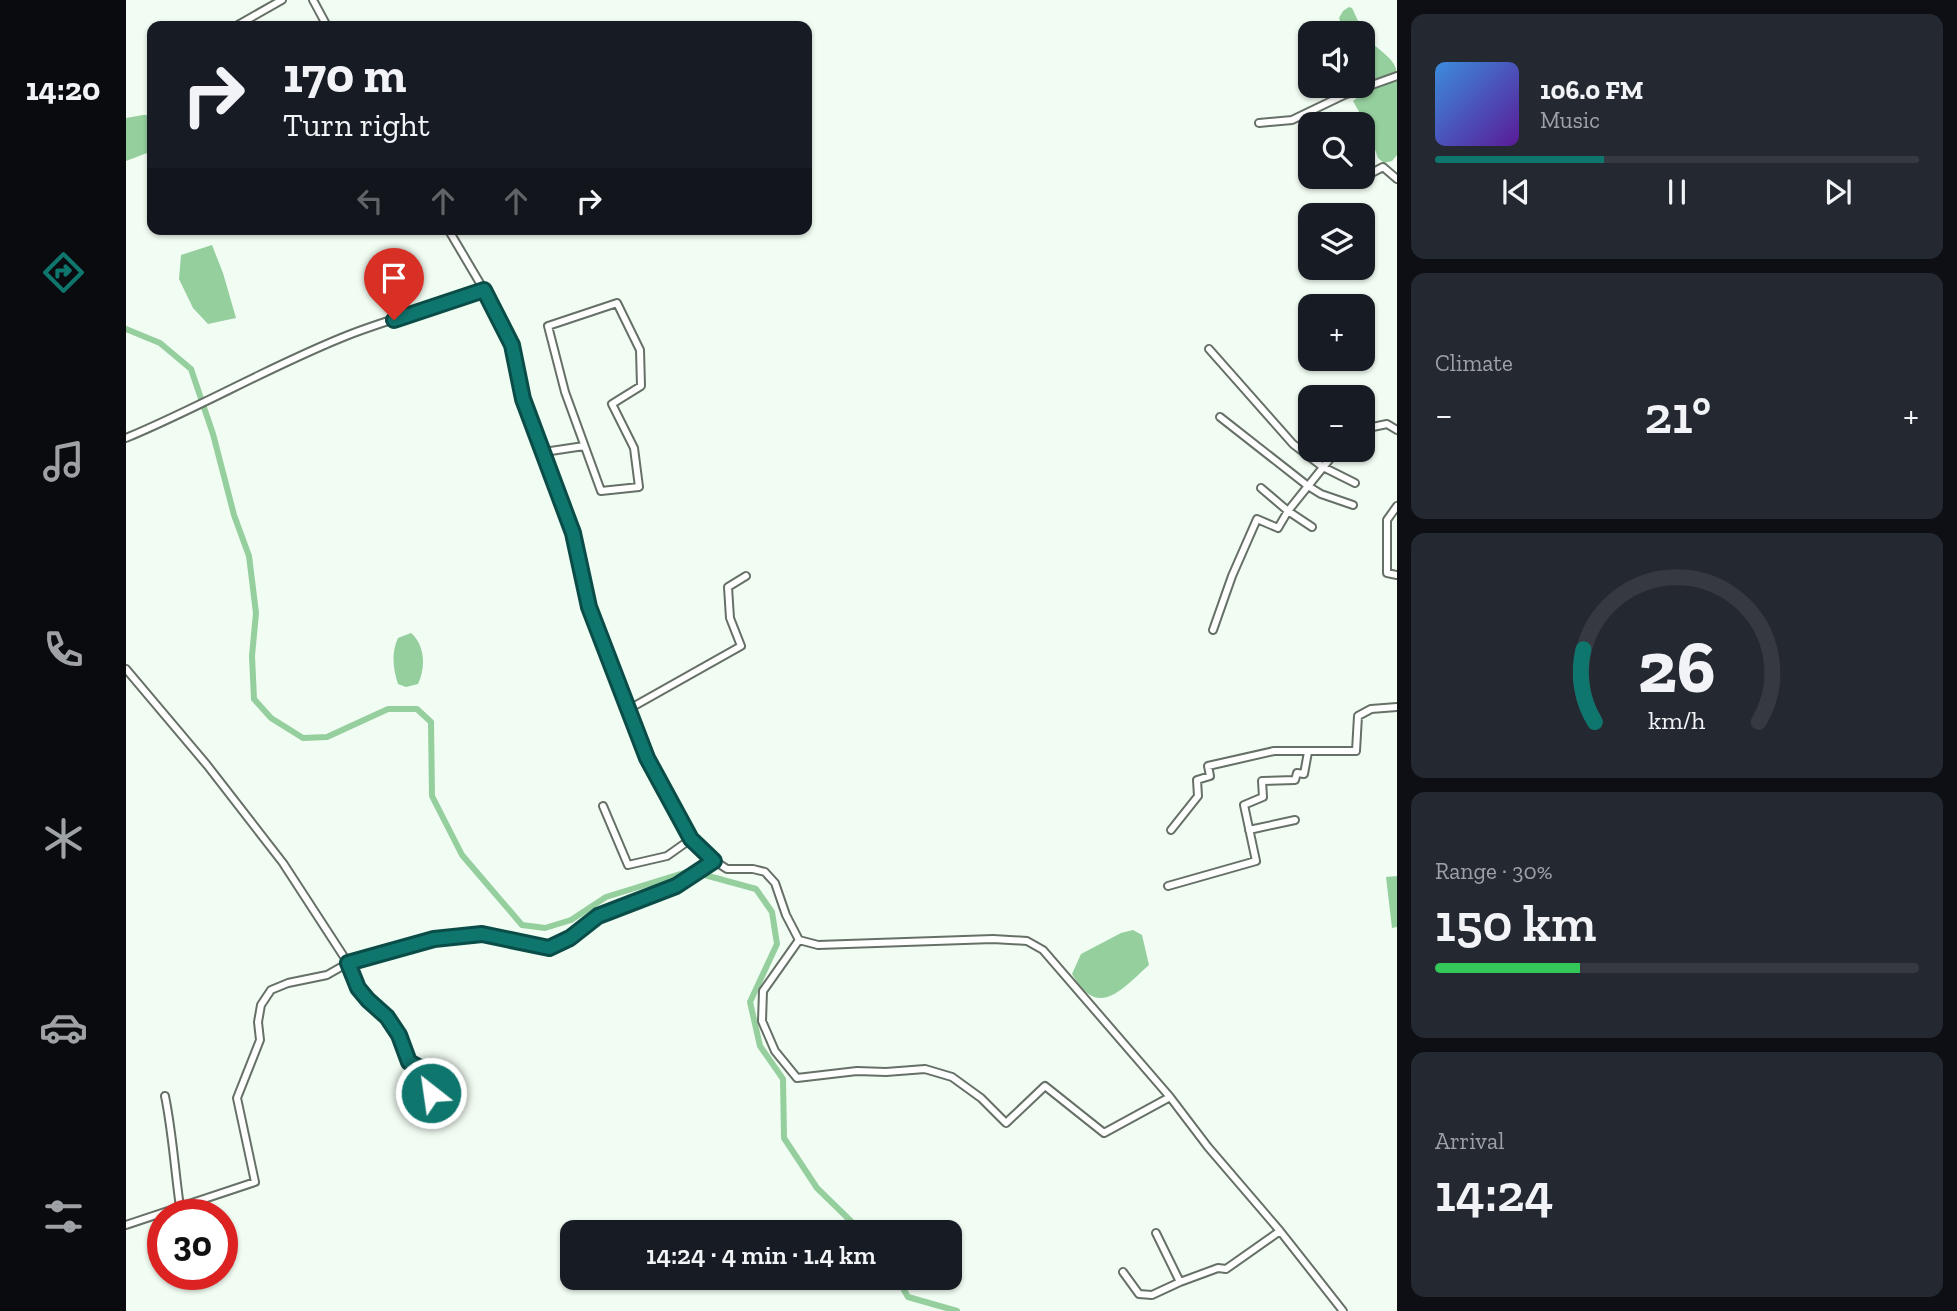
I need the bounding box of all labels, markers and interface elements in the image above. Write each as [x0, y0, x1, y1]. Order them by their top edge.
map controls [1298, 21, 1375, 462]
button: sound [1298, 21, 1375, 98]
text: 170 m [283, 46, 406, 105]
icon: right [168, 49, 259, 140]
text: 14:20 [26, 70, 100, 108]
text: 106.0 FM [1540, 74, 1643, 106]
text: Turn right [283, 106, 430, 144]
text: Music [1540, 106, 1600, 134]
button: search [1298, 112, 1375, 189]
icon: previous [1497, 173, 1535, 211]
icon: pause [1658, 173, 1696, 211]
icon: next [1819, 173, 1857, 211]
icon: left [351, 182, 389, 220]
icon: ahead [424, 182, 462, 220]
icon: ahead [497, 182, 535, 220]
icon: right [570, 182, 608, 220]
button: layers [1298, 203, 1375, 280]
icon: directions [39, 248, 88, 297]
pin [364, 248, 424, 320]
icon: arrive [375, 259, 413, 297]
button: + [1298, 294, 1375, 371]
text: Climate [1435, 349, 1513, 377]
text: 21° [1645, 384, 1711, 446]
button: − [1298, 385, 1375, 462]
text: − [1435, 392, 1453, 438]
text: + [1903, 392, 1919, 438]
icon: music [39, 437, 88, 486]
text: 26 [1638, 623, 1716, 711]
icon: phone [39, 625, 88, 674]
text: km/h [1648, 704, 1706, 734]
icon: climate [39, 814, 88, 863]
text: Range · 30% [1435, 857, 1553, 885]
text: 150 km [1435, 892, 1596, 954]
icon: car [39, 1003, 88, 1052]
position arrow [394, 1056, 468, 1130]
text: Arrival [1435, 1127, 1504, 1155]
text: 14:24 [1435, 1162, 1554, 1224]
icon: filters [39, 1192, 88, 1241]
speed limit sign: 30 [147, 1199, 238, 1290]
text: 14:24 · 4 min · 1.4 km [646, 1239, 876, 1271]

